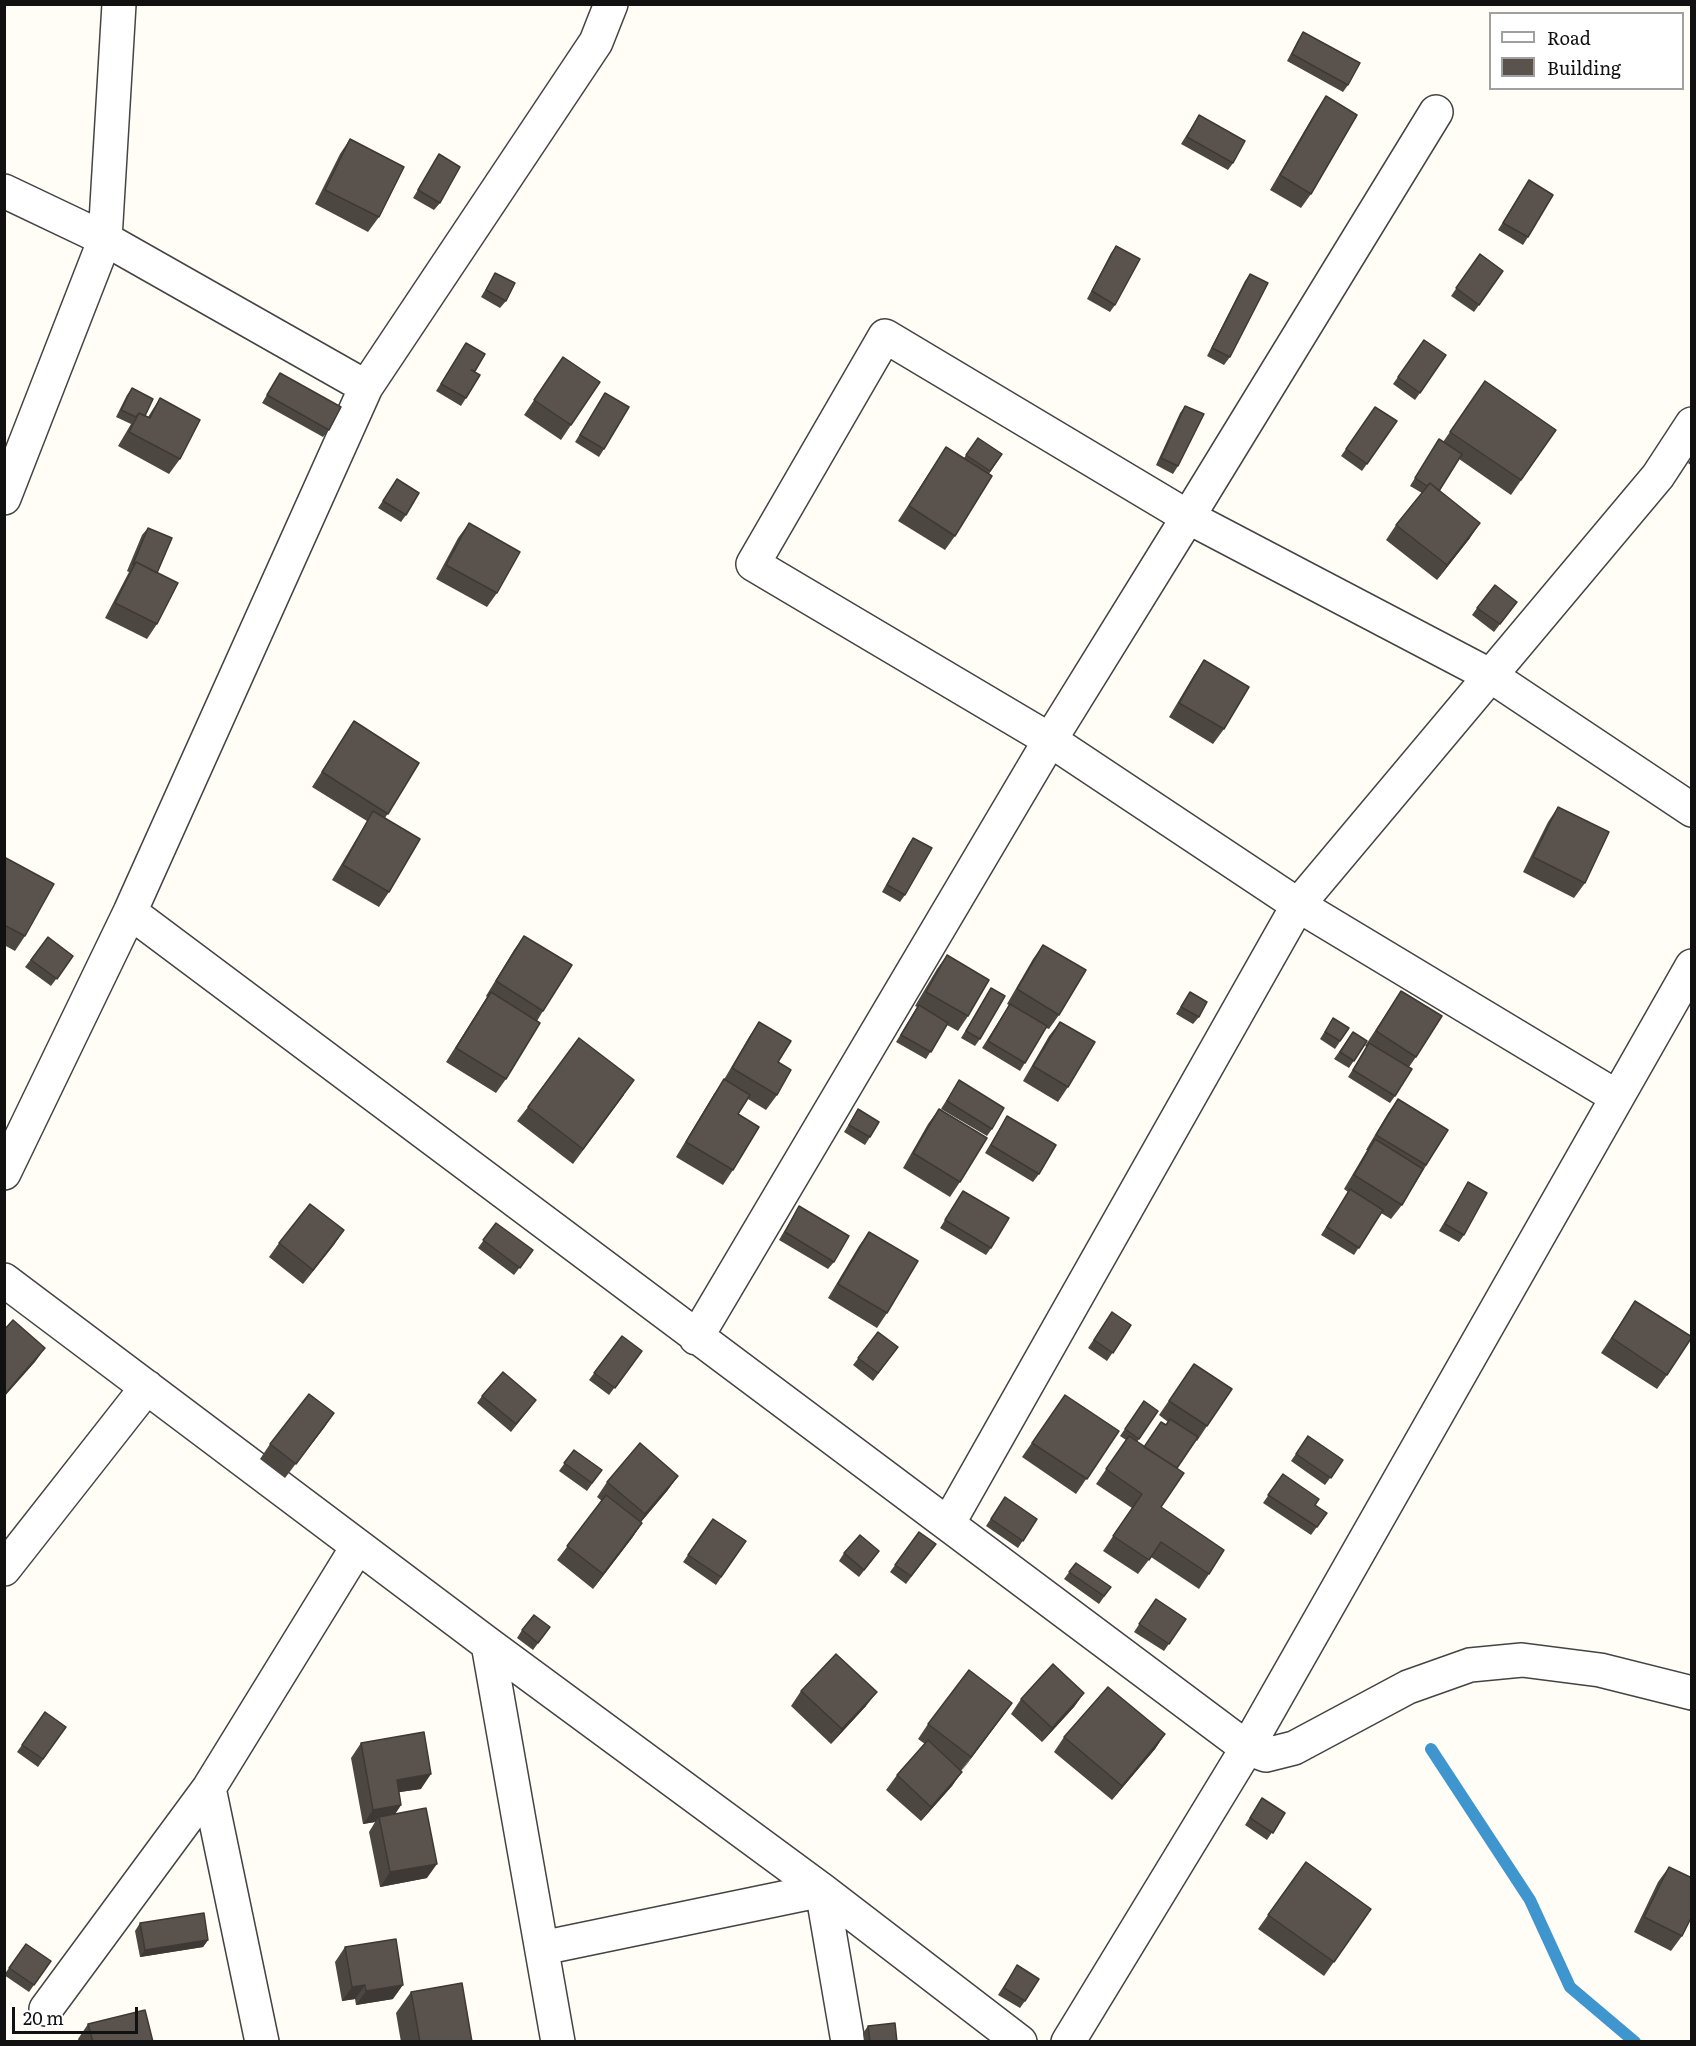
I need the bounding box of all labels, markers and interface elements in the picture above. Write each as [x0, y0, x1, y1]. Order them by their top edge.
legend [1489, 12, 1684, 90]
text: Road [1547, 24, 1591, 51]
text: Building [1547, 54, 1621, 81]
scale bar [15, 1995, 141, 2033]
text: 20 m [23, 2004, 64, 2031]

